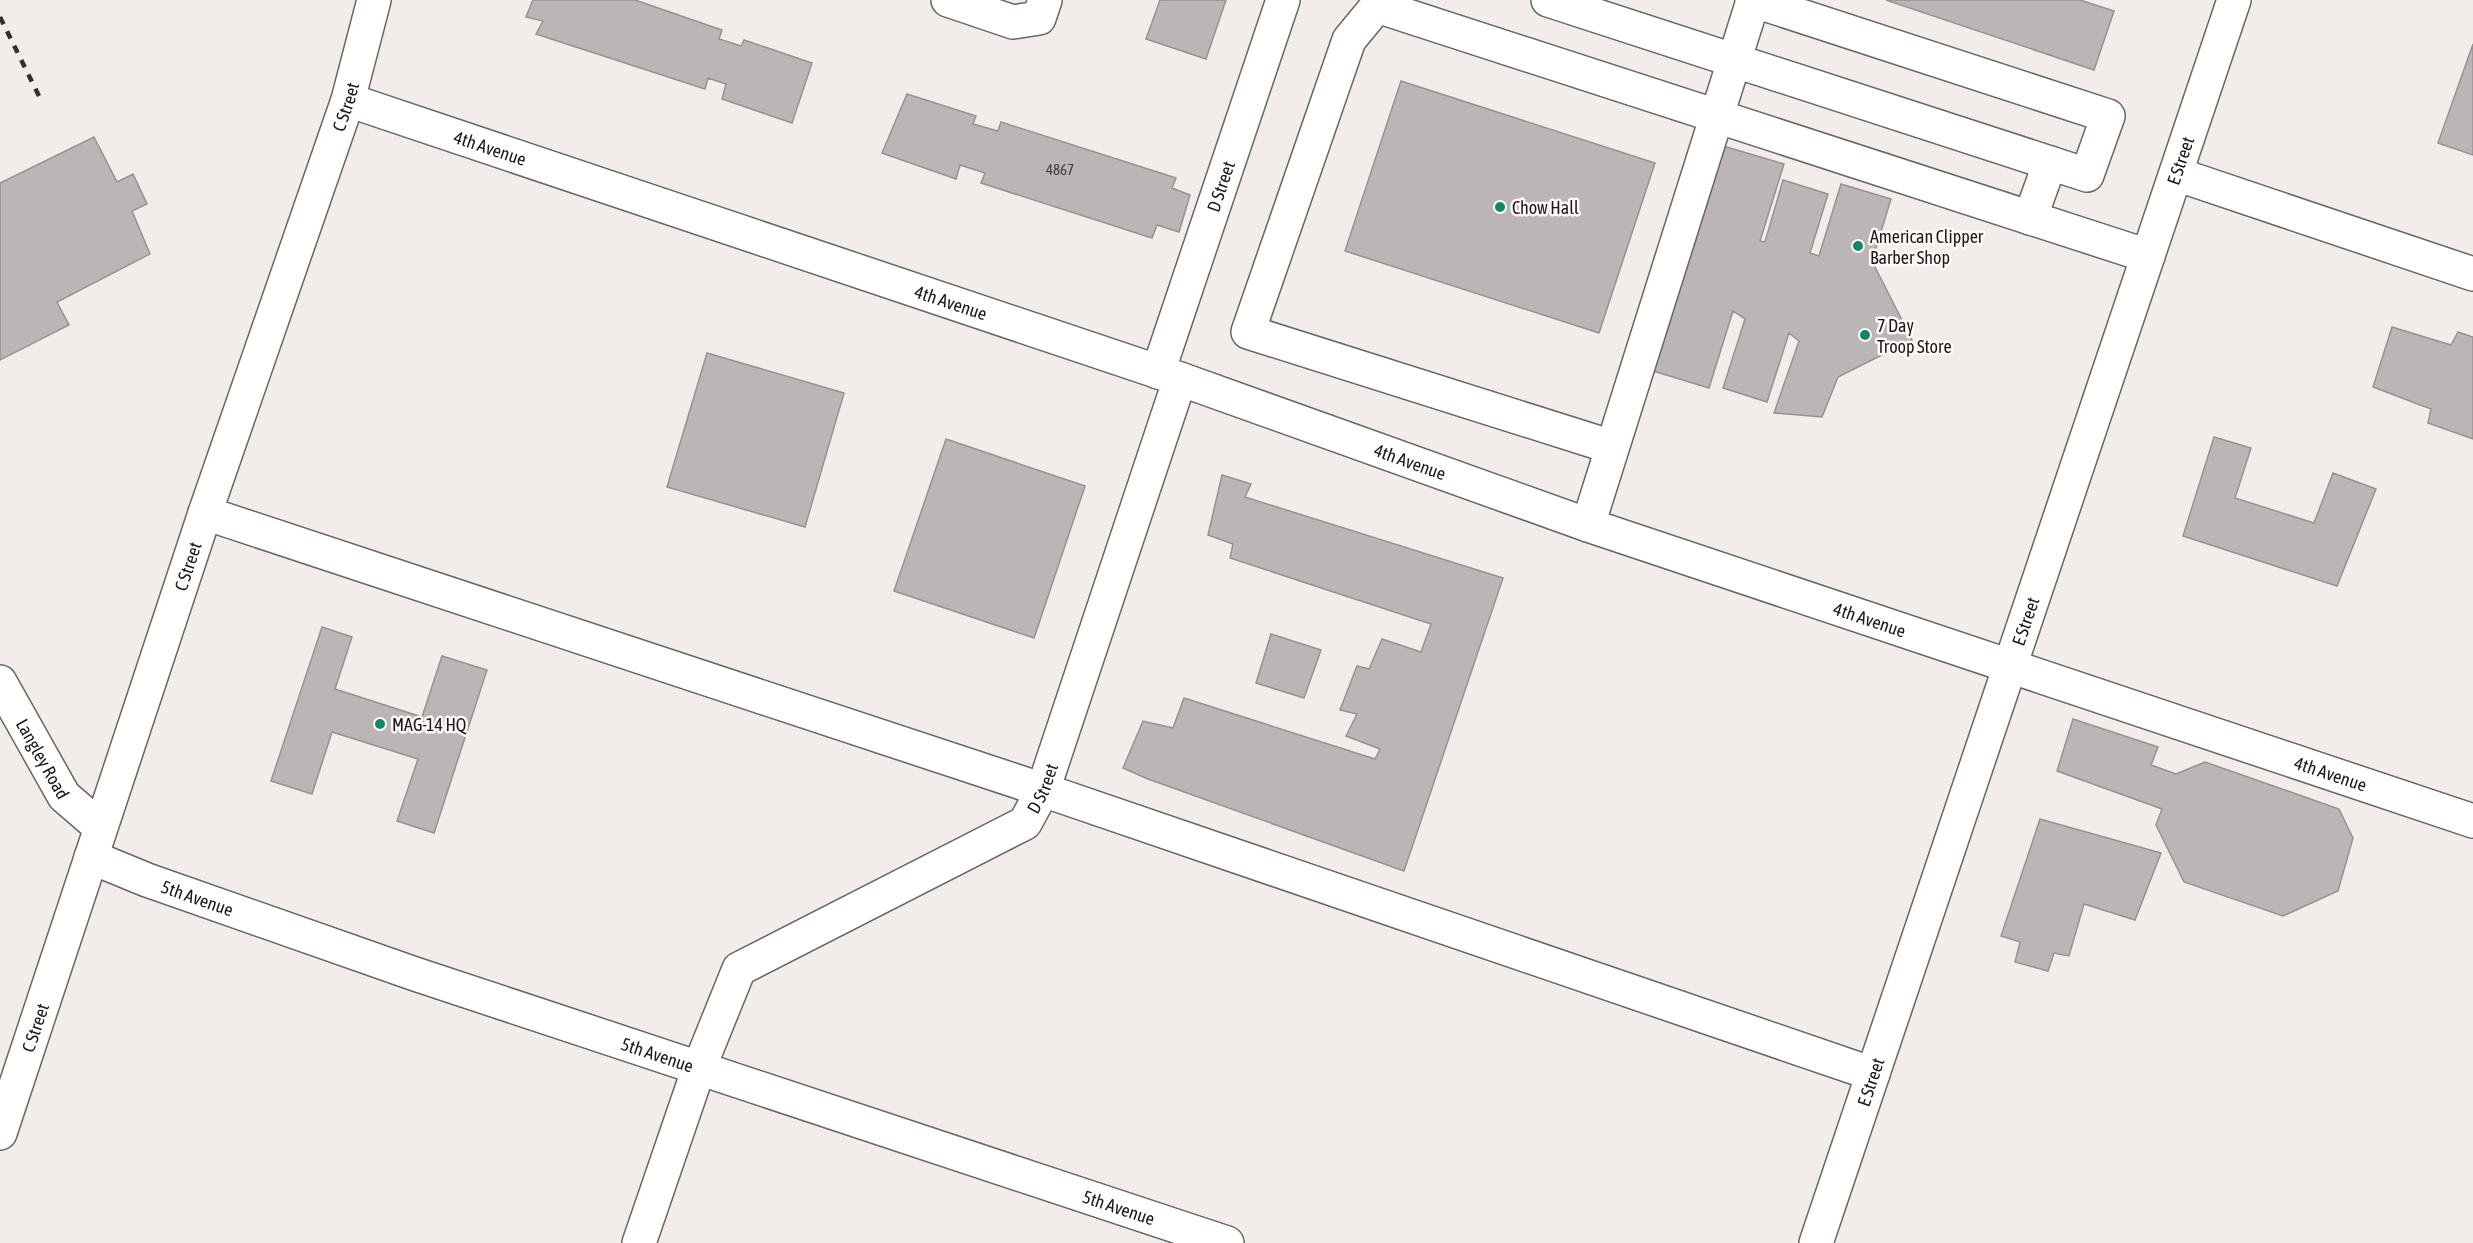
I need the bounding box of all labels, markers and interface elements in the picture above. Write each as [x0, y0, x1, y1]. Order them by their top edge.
street label: C Street [328, 80, 363, 134]
street label: 4th Avenue [451, 126, 529, 170]
street label: E Street [2162, 134, 2198, 187]
street label: D Street [1202, 158, 1239, 214]
house number: 4867 [1046, 161, 1074, 178]
place label: Chow Hall [1512, 197, 1579, 218]
marker: Chow Hall [1493, 200, 1507, 214]
place label: American Clipper Barber Shop [1870, 226, 1984, 268]
marker: American Clipper Barber Shop [1851, 239, 1865, 253]
street label: 4th Avenue [912, 280, 990, 324]
place label: 7 Day Troop Store [1877, 315, 1952, 357]
marker: 7 Day Troop Store [1858, 328, 1872, 342]
street label: 4th Avenue [1371, 439, 1449, 484]
street label: C Street [170, 539, 205, 593]
street label: E Street [2007, 594, 2043, 648]
street label: 4th Avenue [1831, 597, 1909, 641]
place label: MAG-14 HQ [392, 714, 467, 735]
street label: Langley Road [12, 715, 74, 803]
marker: MAG-14 HQ [373, 717, 387, 731]
street label: 4th Avenue [2292, 752, 2369, 795]
street label: D Street [1022, 761, 1062, 817]
street label: 5th Avenue [159, 875, 236, 920]
street label: C Street [17, 1001, 53, 1055]
street label: 5th Avenue [619, 1033, 696, 1076]
street label: E Street [1852, 1055, 1888, 1109]
street label: 5th Avenue [1080, 1185, 1158, 1229]

